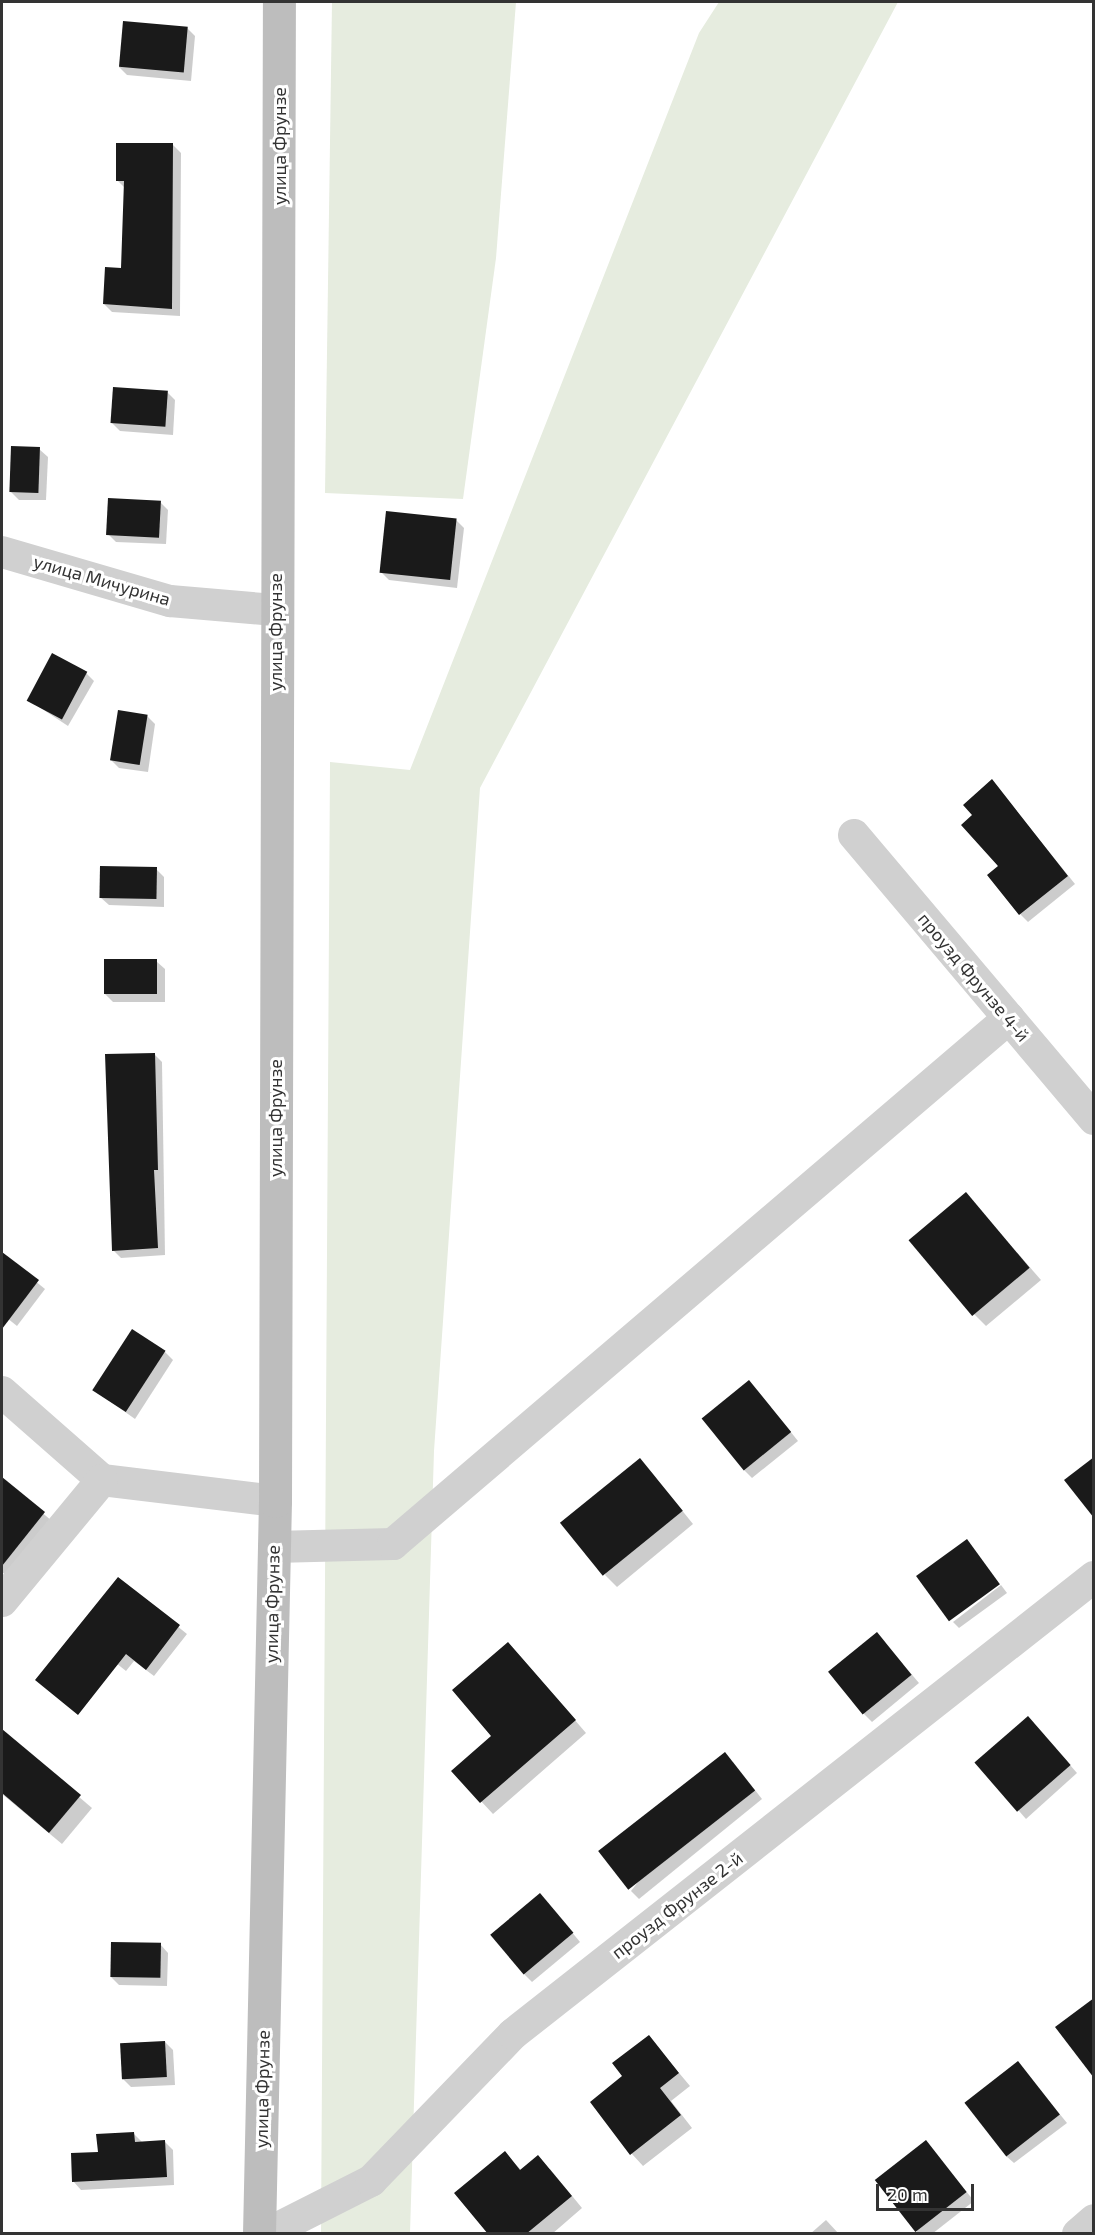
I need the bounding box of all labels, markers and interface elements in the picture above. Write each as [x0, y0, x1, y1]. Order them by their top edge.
street label: улица Фрунзе [268, 87, 290, 205]
street label: улица Мичурина [31, 550, 173, 610]
street label: улица Фрунзе [264, 573, 286, 691]
street label: проузд Фрунзе 4-й [914, 908, 1034, 1046]
street label: улица Фрунзе [264, 1059, 286, 1177]
street label: улица Фрунзе [260, 1545, 284, 1663]
street label: проузд Фрунзе 2-й [607, 1847, 747, 1963]
street label: улица Фрунзе [250, 2030, 274, 2148]
scale bar [879, 2172, 976, 2210]
text: 20 m [887, 2183, 928, 2205]

